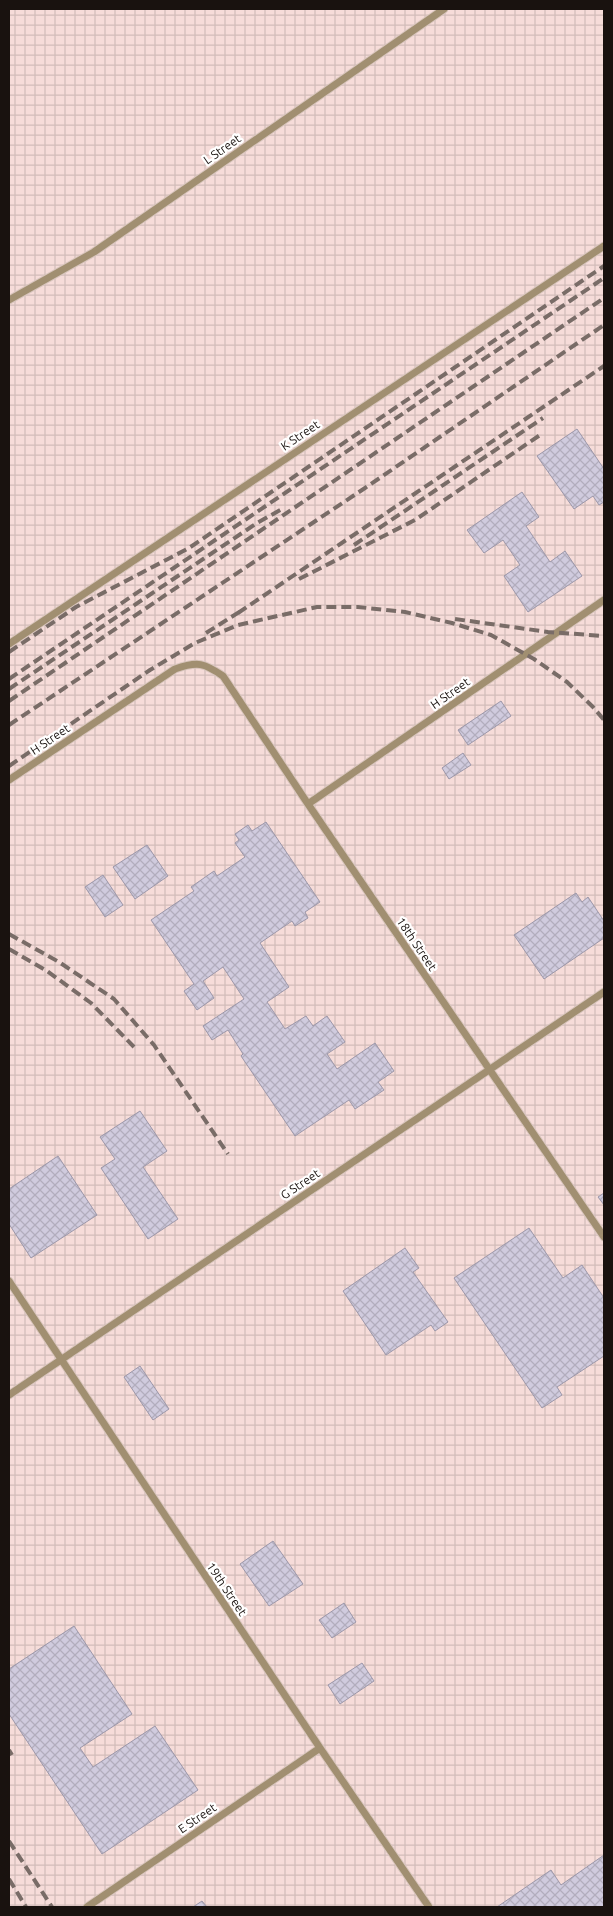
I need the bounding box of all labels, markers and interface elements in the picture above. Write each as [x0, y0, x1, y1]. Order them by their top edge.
street label: L Street [201, 131, 243, 166]
street label: K Street [278, 417, 322, 453]
street label: H Street [428, 675, 472, 711]
street label: H Street [28, 721, 72, 757]
street label: 18th Street [394, 915, 440, 973]
street label: G Street [278, 1166, 322, 1202]
street label: 19th Street [204, 1560, 250, 1618]
street label: E Street [176, 1800, 219, 1835]

